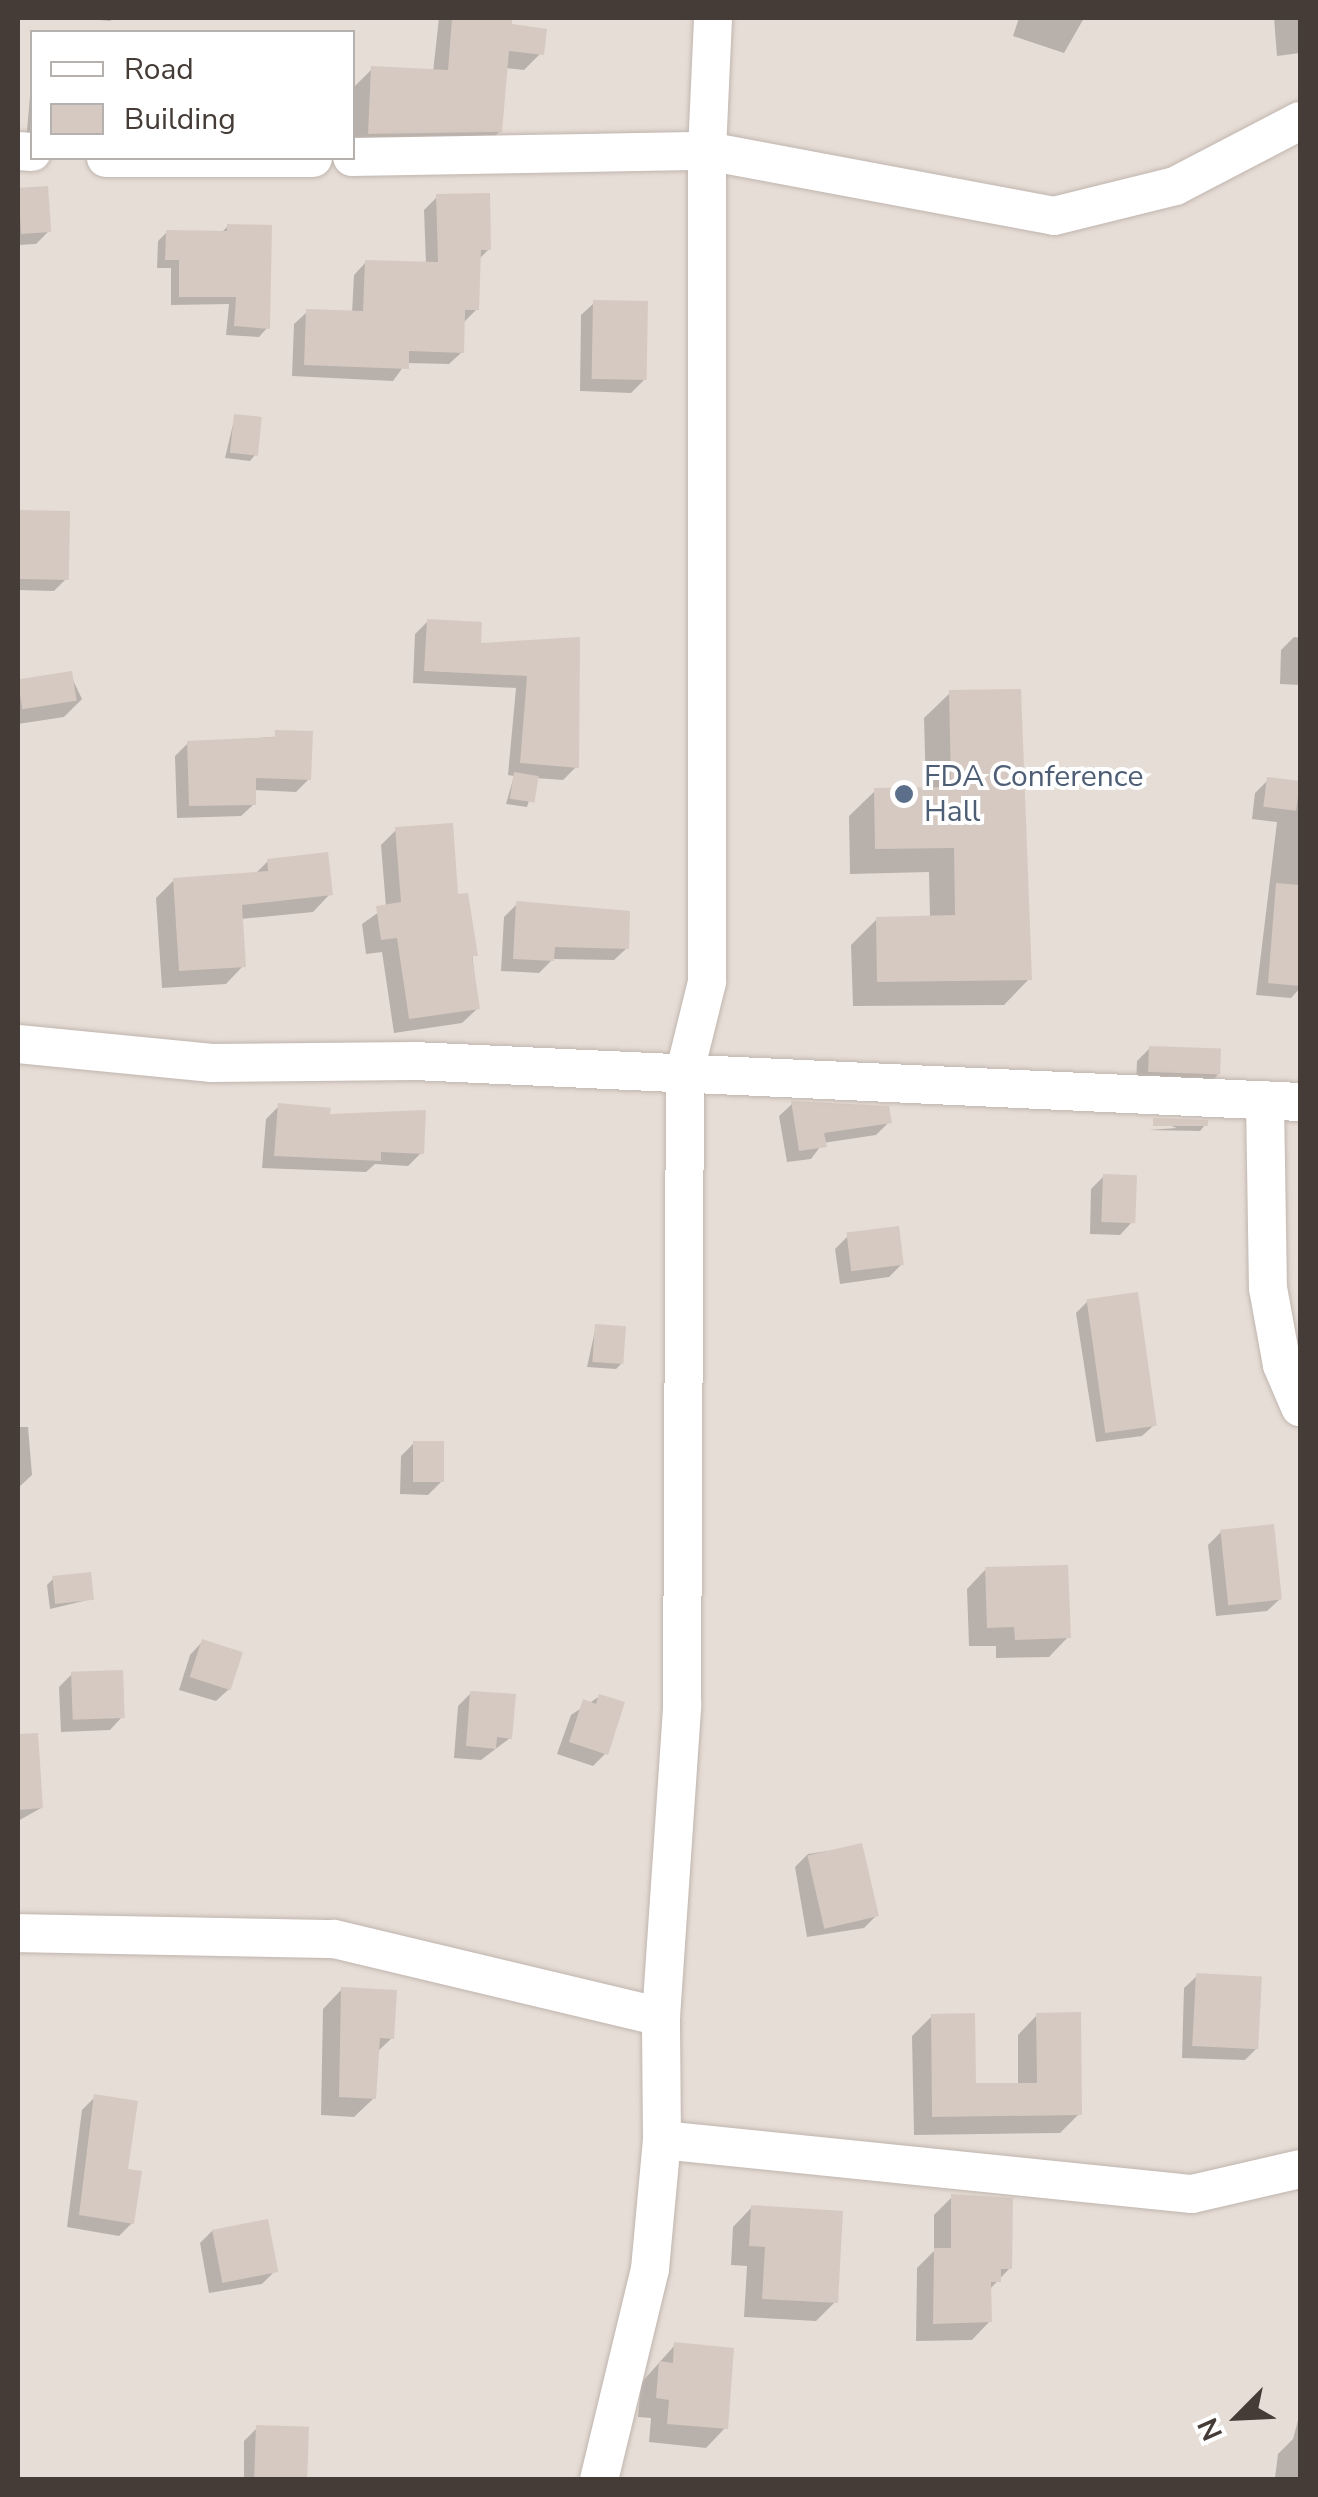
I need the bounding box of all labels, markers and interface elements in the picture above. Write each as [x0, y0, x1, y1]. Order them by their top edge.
legend [30, 30, 355, 160]
text: Road [124, 49, 194, 90]
text: Building [124, 99, 236, 140]
place label: FDA Conference Hall [924, 759, 1143, 830]
marker: FDA Conference Hall [893, 783, 915, 805]
north arrow [1188, 2367, 1288, 2467]
text: N [1189, 2412, 1232, 2447]

